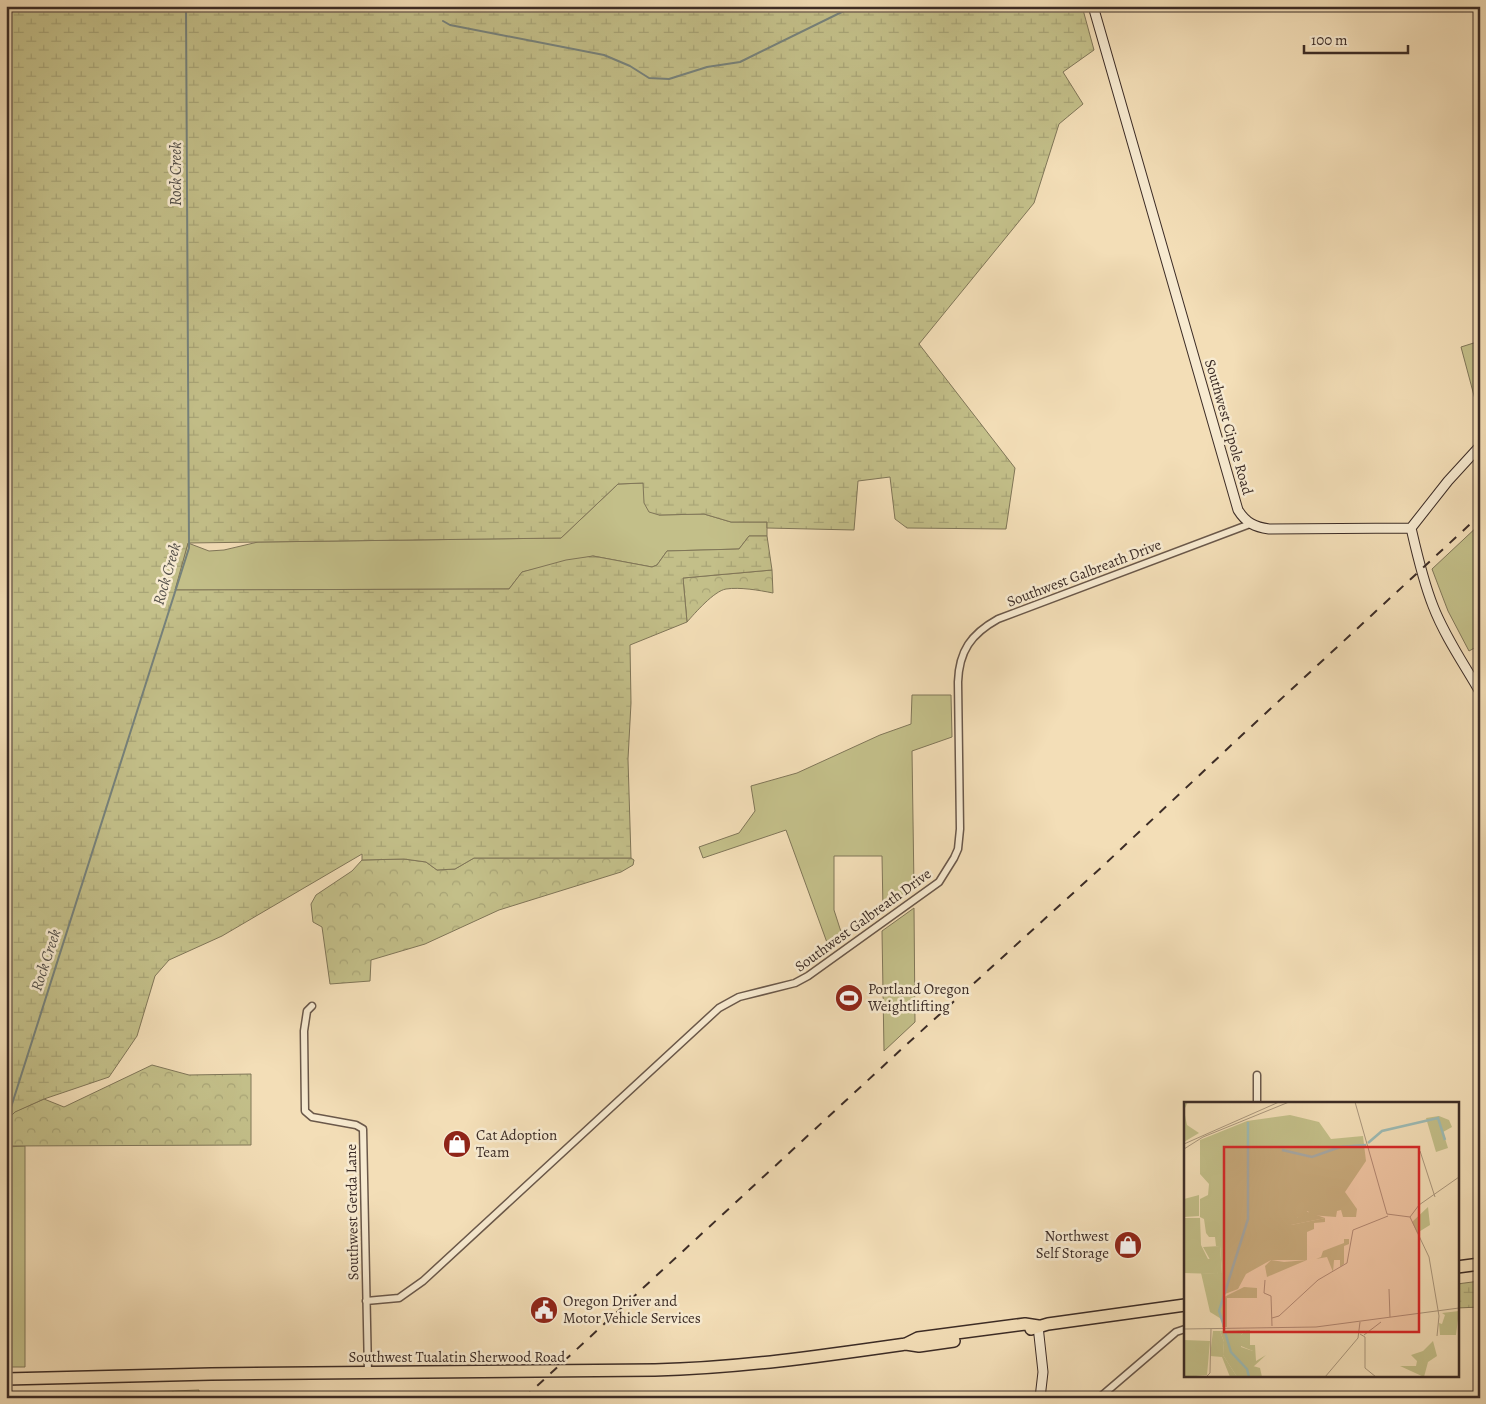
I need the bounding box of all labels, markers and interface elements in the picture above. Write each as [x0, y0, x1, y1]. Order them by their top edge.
scale bar [1304, 22, 1407, 54]
text: 100 m [1311, 30, 1348, 50]
water label: Rock Creek [165, 142, 187, 206]
street label: Southwest Cipole Road [1200, 357, 1258, 498]
street label: Southwest Galbreath Drive [1004, 534, 1164, 612]
water label: Rock Creek [148, 540, 186, 608]
street label: Southwest Galbreath Drive [791, 864, 935, 976]
water label: Rock Creek [26, 926, 66, 994]
place label: Portland Oregon Weightlifting [867, 979, 969, 1016]
sports icon: Portland Oregon Weightlifting [834, 983, 864, 1013]
inset map [1184, 1102, 1458, 1376]
place label: Cat Adoption Team [476, 1125, 557, 1162]
shop icon: Cat Adoption Team [442, 1129, 472, 1159]
street label: Southwest Gerda Lane [341, 1143, 363, 1280]
place label: Northwest Self Storage [1036, 1226, 1109, 1263]
shop icon: Northwest Self Storage [1113, 1230, 1143, 1260]
place label: Oregon Driver and Motor Vehicle Services [563, 1291, 701, 1328]
public building icon: Oregon Driver and Motor Vehicle Services [529, 1295, 559, 1325]
street label: Southwest Tualatin Sherwood Road [349, 1347, 566, 1367]

